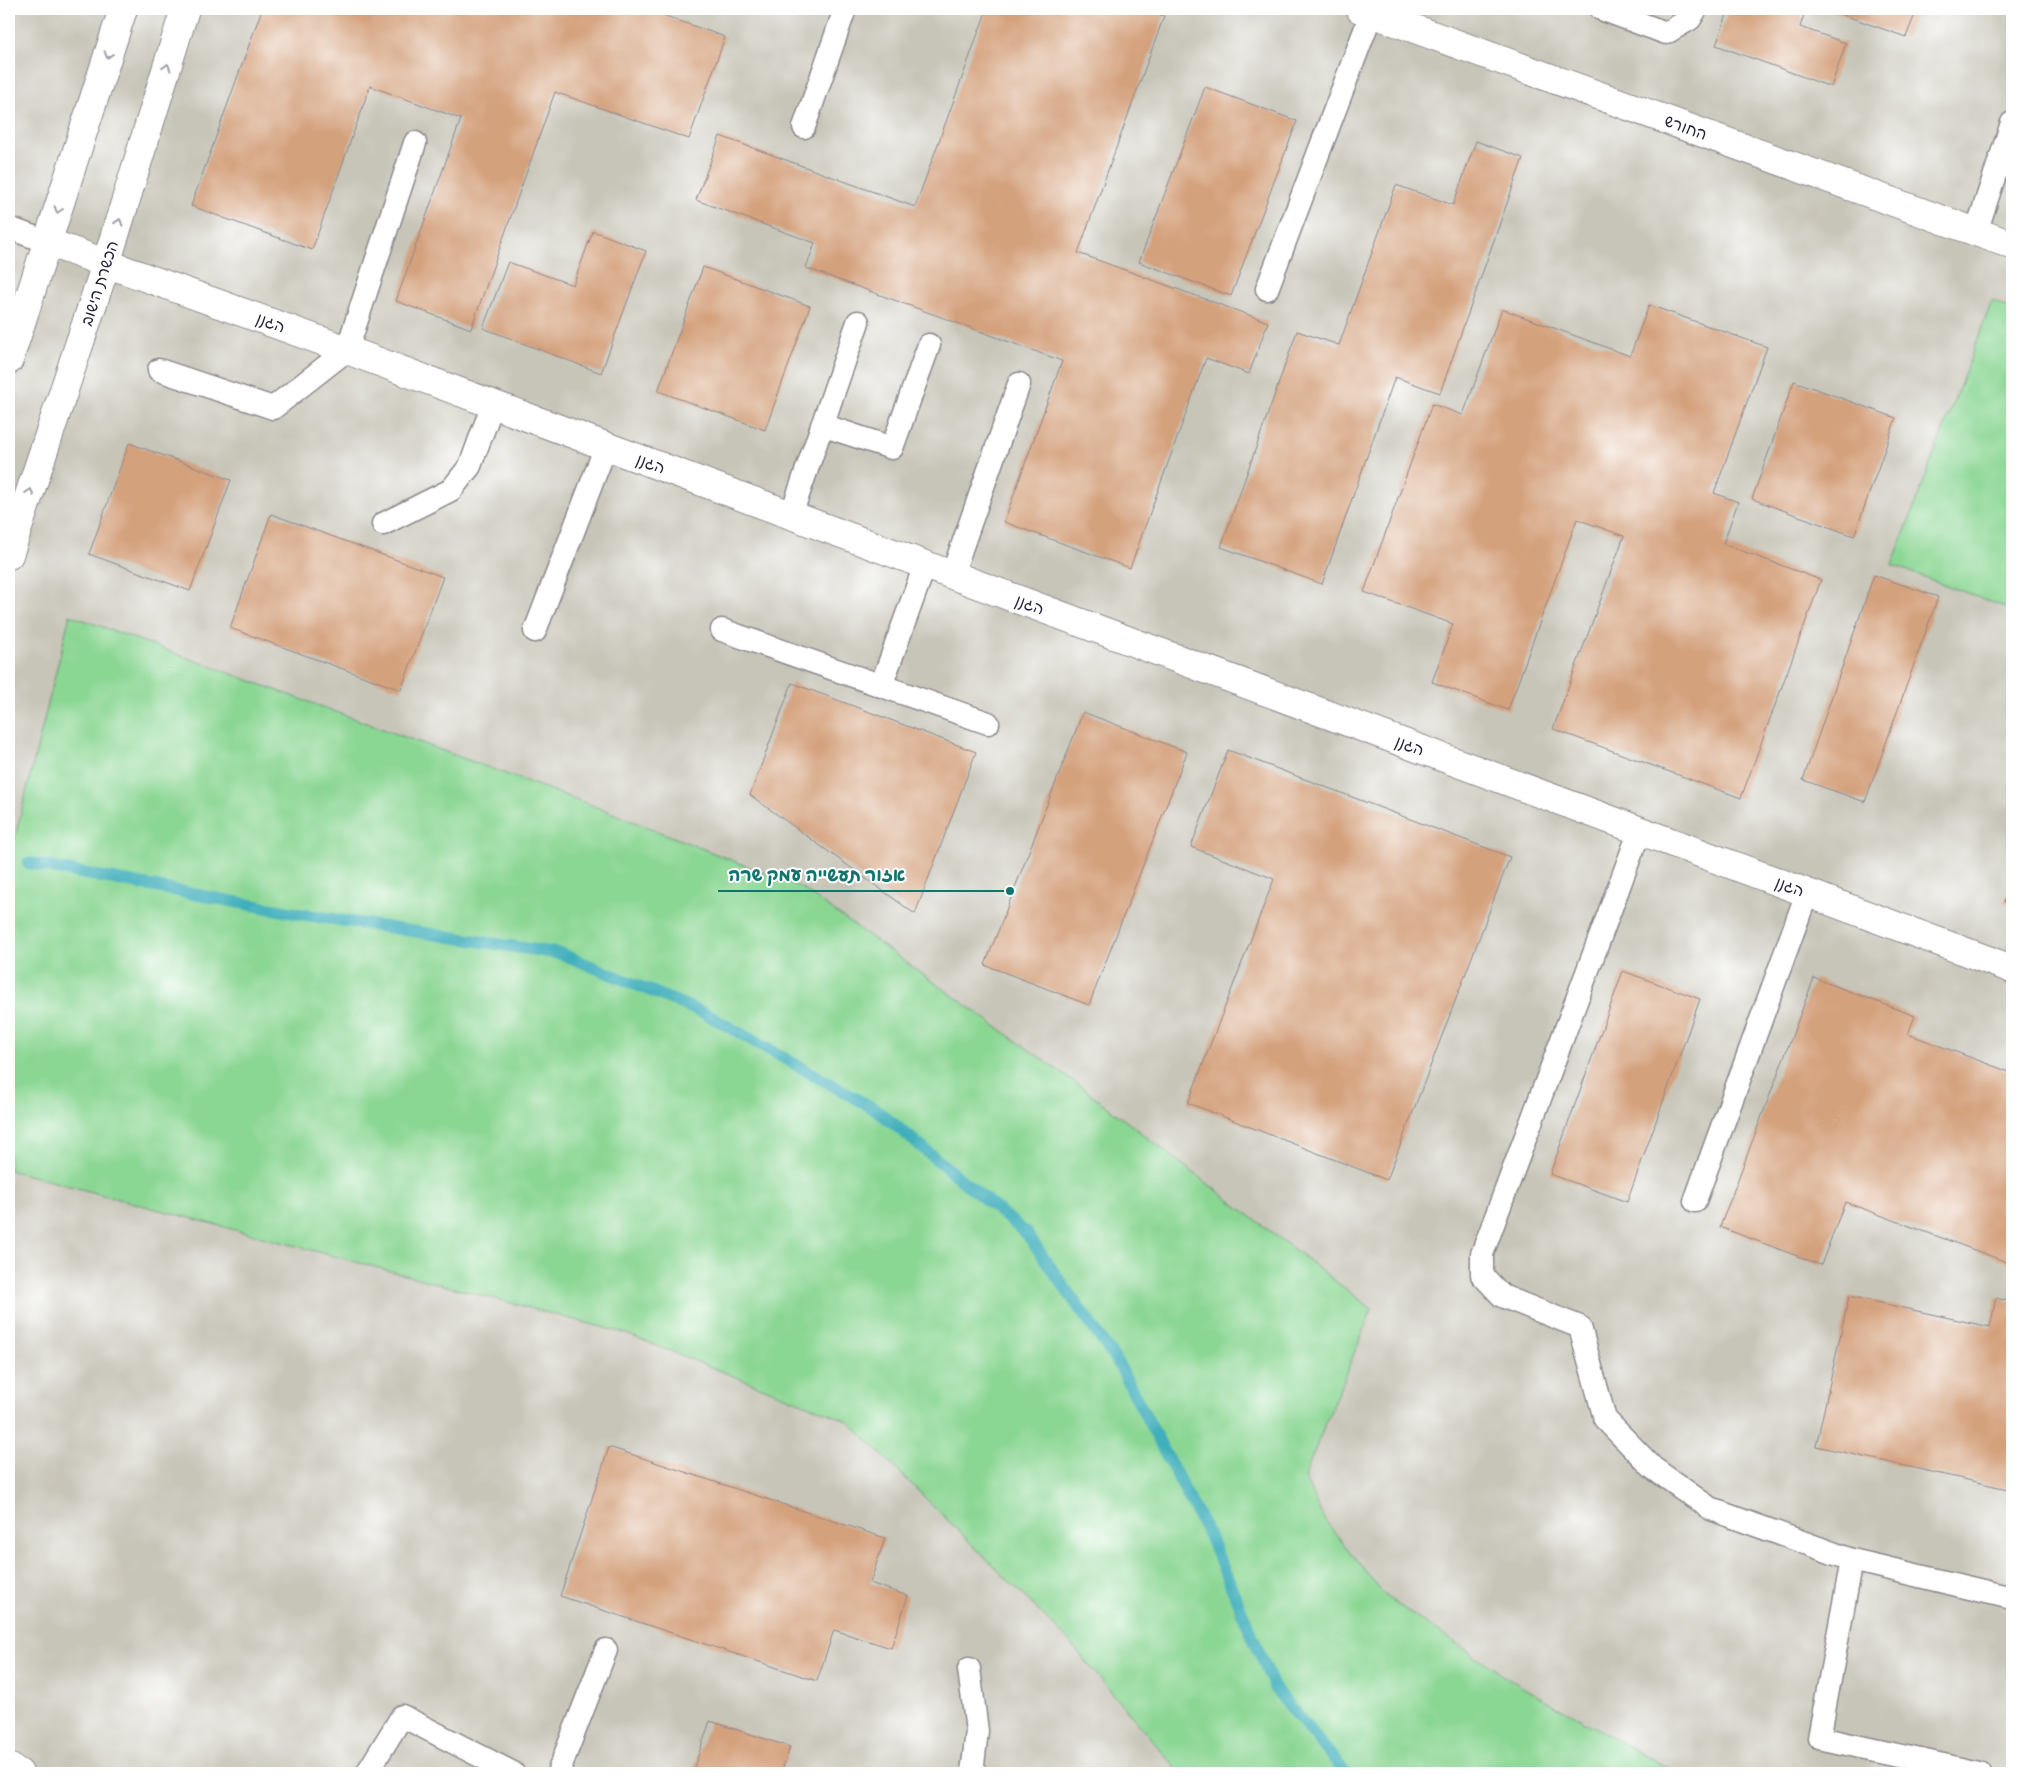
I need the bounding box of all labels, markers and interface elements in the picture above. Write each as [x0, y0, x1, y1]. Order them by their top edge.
one-way arrow [103, 50, 113, 59]
one-way arrow [161, 63, 171, 71]
street label: החורש [1661, 109, 1711, 145]
one-way arrow [53, 205, 63, 213]
one-way arrow [113, 218, 123, 226]
street label: הכשרת הישוב [75, 238, 123, 328]
street label: הגנן [253, 307, 289, 337]
street label: הגנן [633, 448, 669, 478]
one-way arrow [24, 489, 34, 497]
street label: הגנן [1012, 589, 1048, 619]
street label: הגנן [1392, 730, 1428, 760]
callout: אזור תעשייה עמק שרה [718, 858, 915, 891]
text: אזור תעשייה עמק שרה [729, 862, 905, 887]
street label: הגנן [1772, 871, 1808, 901]

